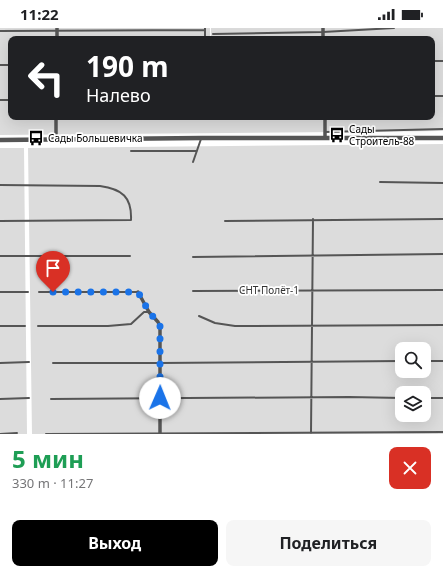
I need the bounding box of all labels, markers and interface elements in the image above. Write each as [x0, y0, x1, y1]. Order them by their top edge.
text: 11:22 [20, 4, 59, 24]
text: 190 m [86, 47, 169, 85]
icon: left [20, 52, 72, 104]
text: Налево [86, 83, 151, 107]
place label: Сады Строитель-88 [349, 122, 415, 148]
bus stop icon: Сады Строитель-88 [328, 126, 346, 144]
bus stop icon: Сады Большевичка [27, 129, 45, 147]
place label: Сады Большевичка [48, 131, 142, 145]
pin [36, 251, 70, 292]
icon: arrive [42, 257, 64, 279]
park label: СНТ Полёт-1 [239, 283, 299, 297]
map controls [395, 342, 431, 422]
button: search [395, 342, 431, 378]
position arrow [139, 377, 181, 419]
button: layers [395, 386, 431, 422]
text: 5 мин [12, 442, 84, 475]
button: close [389, 447, 431, 489]
text: 330 m · 11:27 [12, 474, 93, 492]
button: Выход [12, 520, 218, 566]
button: Поделиться [226, 520, 431, 566]

